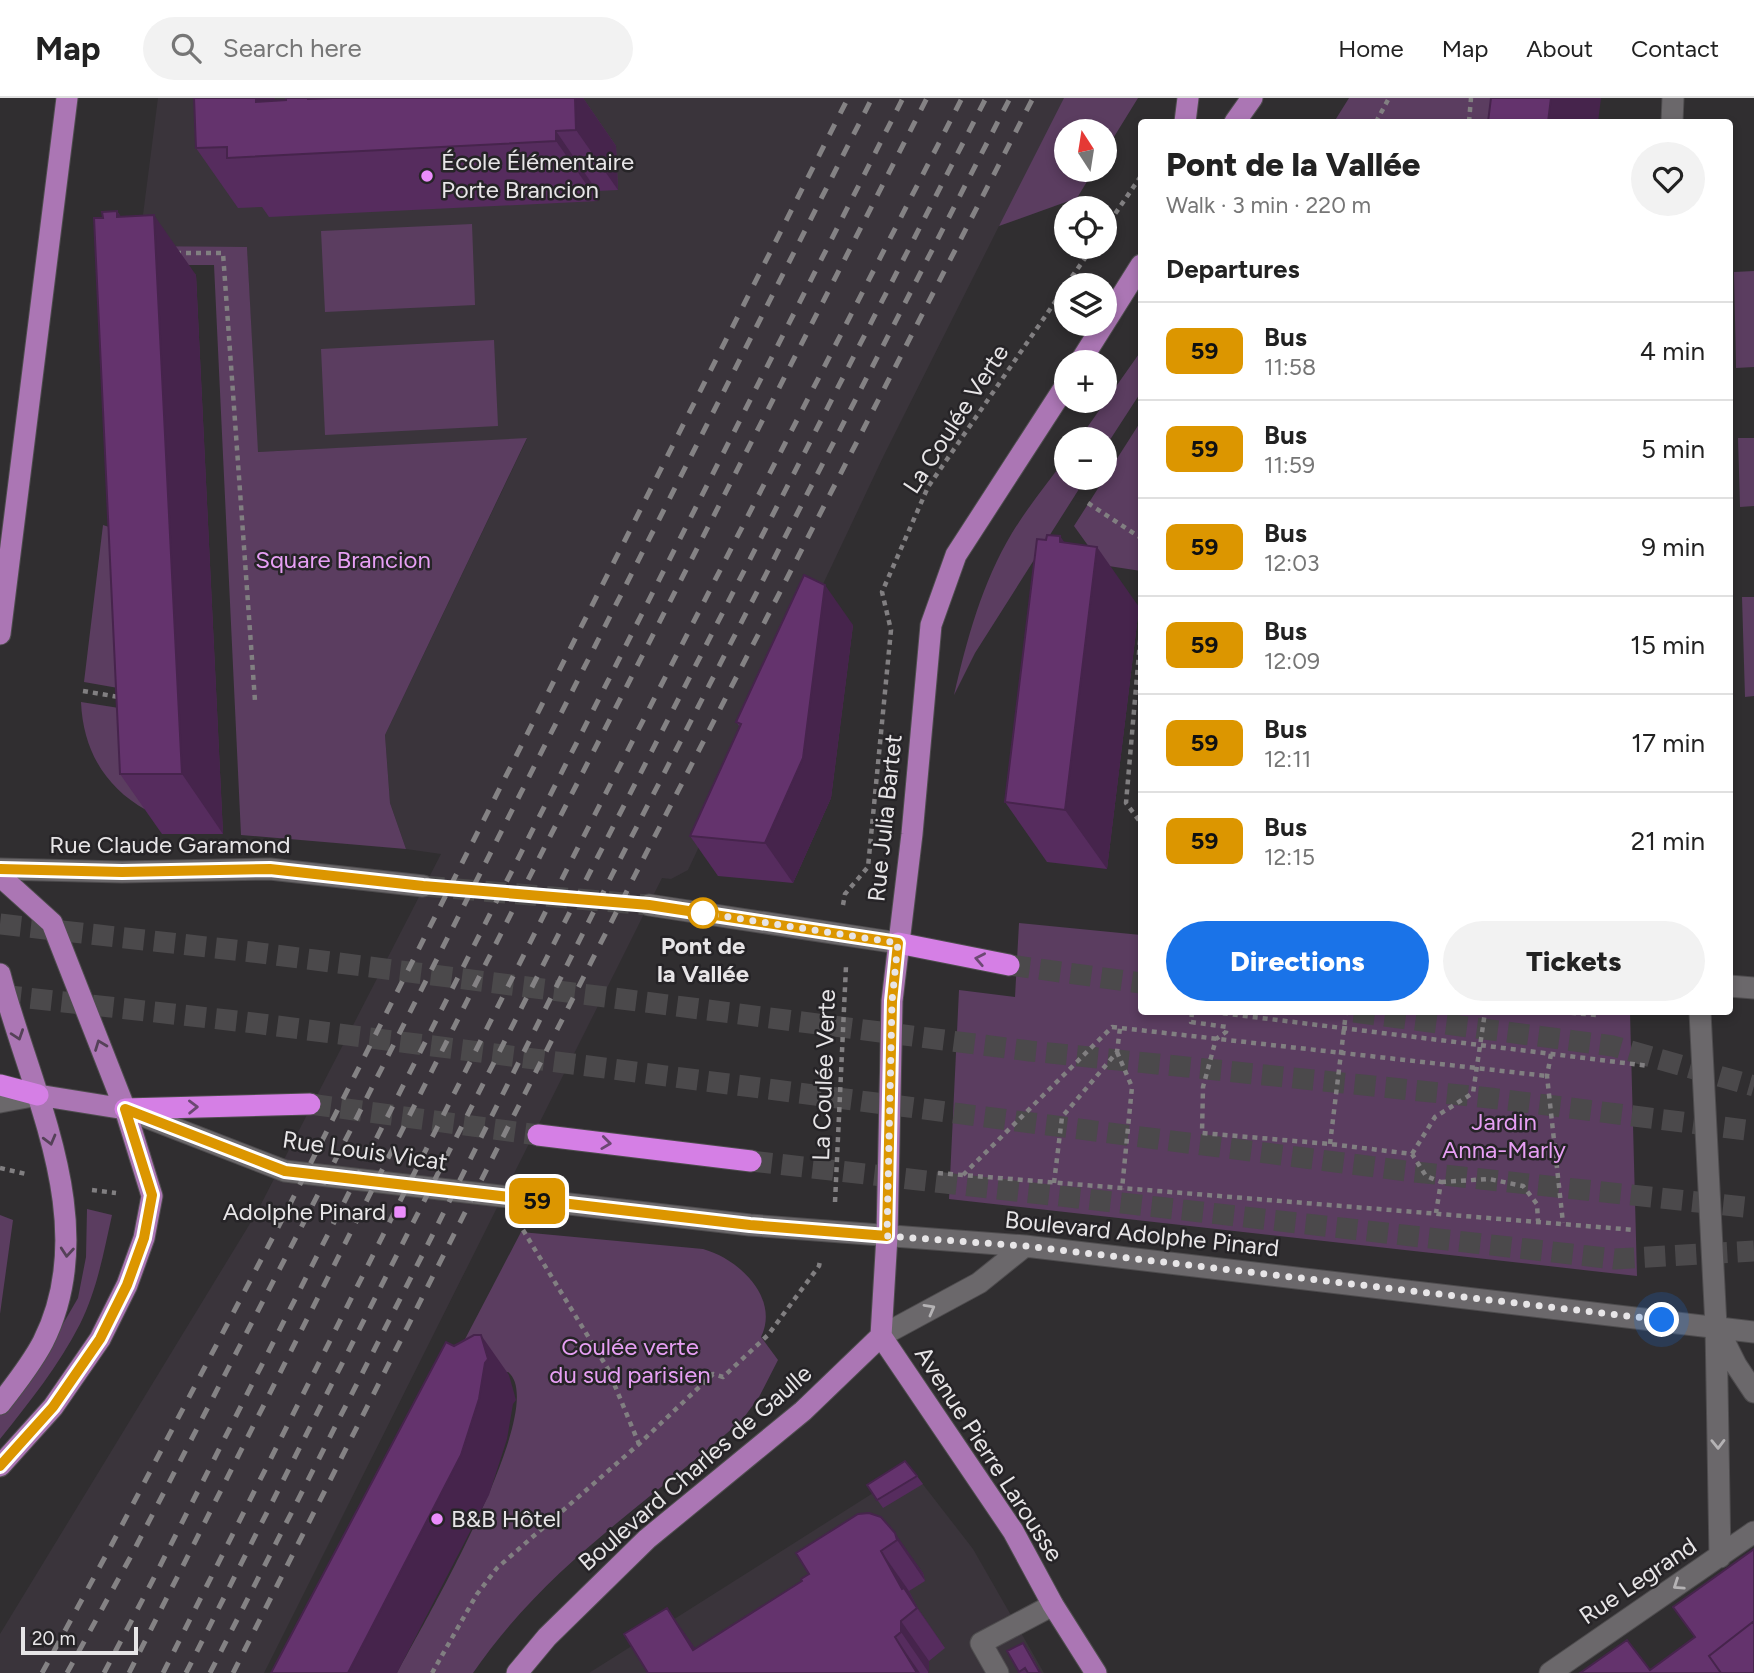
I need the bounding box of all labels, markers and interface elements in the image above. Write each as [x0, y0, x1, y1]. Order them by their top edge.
search box [143, 17, 633, 80]
text: Map [35, 29, 101, 68]
icon: search [167, 29, 205, 67]
text: Search here [223, 32, 362, 64]
text: Home [1338, 34, 1404, 63]
text: Map [1442, 34, 1488, 63]
text: About [1526, 34, 1593, 63]
text: Contact [1631, 34, 1719, 63]
north arrow [1054, 119, 1116, 182]
map controls [1054, 119, 1117, 490]
button: heart [1631, 142, 1705, 216]
text: Pont de la Vallée [1166, 145, 1420, 184]
place label: École Élémentaire Porte Brancion [441, 147, 634, 204]
marker: École Élémentaire Porte Brancion [419, 168, 435, 184]
text: Walk · 3 min · 220 m [1166, 191, 1371, 219]
button: locate [1054, 196, 1117, 259]
text: Departures [1166, 253, 1300, 285]
button: layers [1054, 273, 1117, 336]
text: Bus [1264, 321, 1307, 353]
text: 4 min [1640, 335, 1705, 367]
text: 59 [1191, 336, 1218, 365]
street label: La Coulée Verte [897, 339, 1015, 499]
button: + [1054, 350, 1117, 413]
text: 11:58 [1264, 353, 1316, 381]
text: Bus [1264, 419, 1307, 451]
button: − [1054, 427, 1117, 490]
text: 5 min [1641, 433, 1705, 465]
text: 59 [1191, 434, 1218, 463]
text: 11:59 [1264, 451, 1315, 479]
text: Bus [1264, 517, 1307, 549]
text: 9 min [1641, 531, 1705, 563]
text: 59 [1191, 532, 1218, 561]
park label: Square Brancion [255, 545, 431, 574]
text: 12:03 [1264, 549, 1319, 577]
text: Bus [1264, 615, 1307, 647]
text: 15 min [1630, 629, 1705, 661]
text: 59 [1191, 630, 1218, 659]
text: 12:09 [1264, 647, 1320, 675]
text: Bus [1264, 713, 1307, 745]
text: 17 min [1631, 727, 1705, 759]
text: 59 [1191, 728, 1218, 757]
street label: Rue Julia Bartet [861, 733, 908, 903]
text: 12:11 [1264, 745, 1311, 773]
text: Bus [1264, 811, 1307, 843]
text: 21 min [1631, 825, 1705, 857]
text: 59 [1191, 826, 1218, 855]
street label: Rue Claude Garamond [49, 830, 291, 859]
text: 12:15 [1264, 843, 1315, 871]
marker: Pont de la Vallée [688, 898, 718, 928]
button: Directions [1166, 921, 1429, 1001]
button: Tickets [1443, 921, 1705, 1001]
place label: Pont de la Vallée [657, 931, 749, 988]
one-way arrow [974, 953, 986, 968]
street label: La Coulée Verte [806, 989, 841, 1161]
one-way arrow [9, 1029, 24, 1041]
one-way arrow [94, 1040, 108, 1052]
one-way arrow [188, 1099, 199, 1115]
park label: Jardin Anna-Marly [1442, 1107, 1566, 1164]
street label: Rue Louis Vicat [281, 1125, 449, 1176]
one-way arrow [41, 1134, 56, 1146]
one-way arrow [600, 1136, 612, 1151]
line badge: 59 [505, 1178, 568, 1224]
text: 59 [523, 1186, 551, 1215]
place label: Adolphe Pinard [223, 1197, 386, 1226]
marker: Adolphe Pinard [392, 1204, 408, 1220]
street label: Boulevard Adolphe Pinard [1003, 1205, 1281, 1262]
one-way arrow [60, 1247, 75, 1258]
your location [1644, 1302, 1679, 1337]
one-way arrow [923, 1304, 935, 1317]
park label: Coulée verte du sud parisien [549, 1332, 711, 1389]
street label: Avenue Pierre Larousse [909, 1341, 1070, 1567]
street label: Boulevard Charles de Gaulle [572, 1358, 817, 1577]
one-way arrow [1710, 1438, 1725, 1449]
place label: B&B Hôtel [451, 1504, 561, 1533]
marker: B&B Hôtel [429, 1511, 445, 1527]
street label: Rue Legrand [1574, 1531, 1702, 1630]
one-way arrow [1673, 1577, 1686, 1589]
scale bar [21, 1624, 138, 1656]
text: 20 m [32, 1627, 76, 1650]

